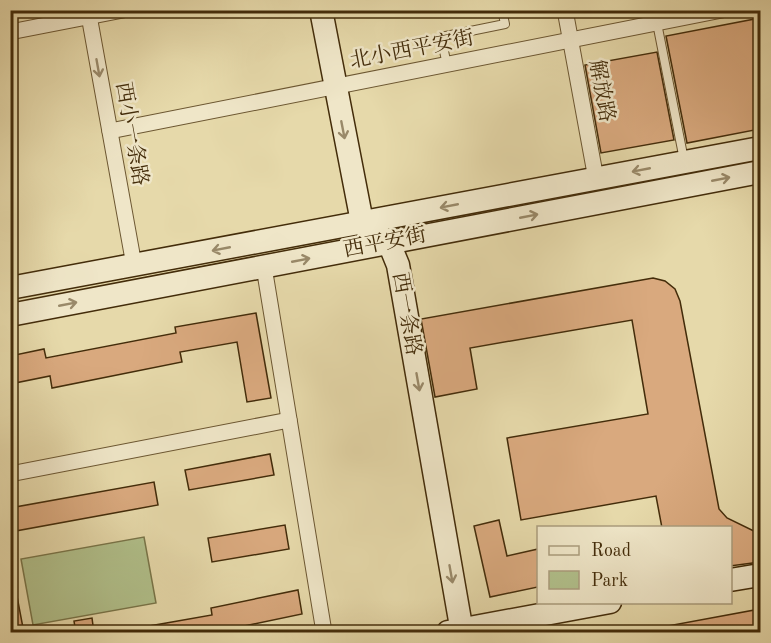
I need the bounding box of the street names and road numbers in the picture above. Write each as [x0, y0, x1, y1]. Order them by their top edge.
street label: 北小西平安街 [348, 26, 476, 72]
street label: 解放路 [585, 58, 619, 124]
street label: 西小一条路 [112, 80, 152, 188]
street label: 西平安街 [341, 223, 428, 261]
street label: 西一条路 [388, 270, 426, 357]

